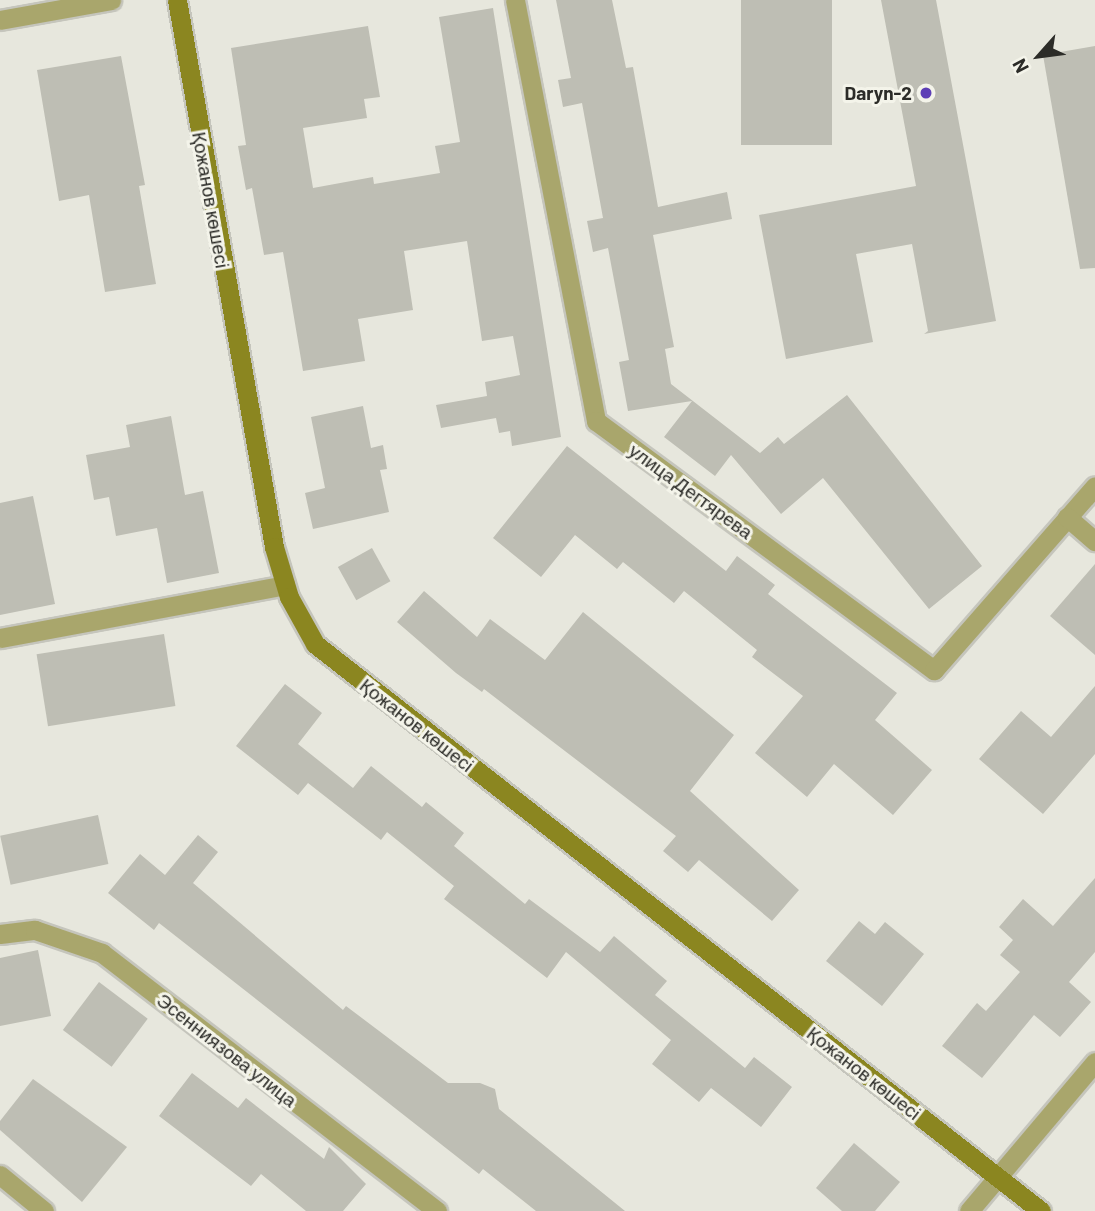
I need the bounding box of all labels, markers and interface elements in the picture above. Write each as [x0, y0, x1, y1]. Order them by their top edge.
north arrow [1004, 21, 1074, 91]
text: N [1007, 55, 1033, 77]
place label: Daryn-2 [844, 82, 912, 104]
marker: Daryn-2 [918, 85, 934, 101]
street label: Қожанов көшесі [188, 130, 234, 270]
street label: улица Дегтярева [625, 439, 757, 543]
street label: Қожанов көшесі [356, 674, 478, 776]
street label: Эсенниязова улица [153, 988, 301, 1112]
street label: Қожанов көшесі [803, 1022, 925, 1124]

